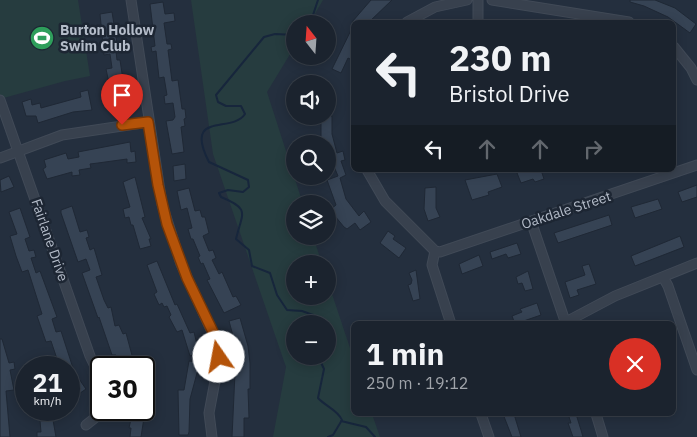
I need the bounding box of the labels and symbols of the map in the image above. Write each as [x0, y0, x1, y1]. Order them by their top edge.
north arrow [286, 15, 336, 65]
place label: Burton Hollow Swim Club [60, 21, 154, 55]
sports icon: Burton Hollow Swim Club [29, 25, 55, 51]
pin [101, 74, 143, 125]
street label: Oakdale Street [519, 187, 613, 233]
street label: Fairlane Drive [27, 196, 73, 284]
position arrow [192, 330, 244, 382]
speed limit sign: 30 [90, 356, 155, 421]

